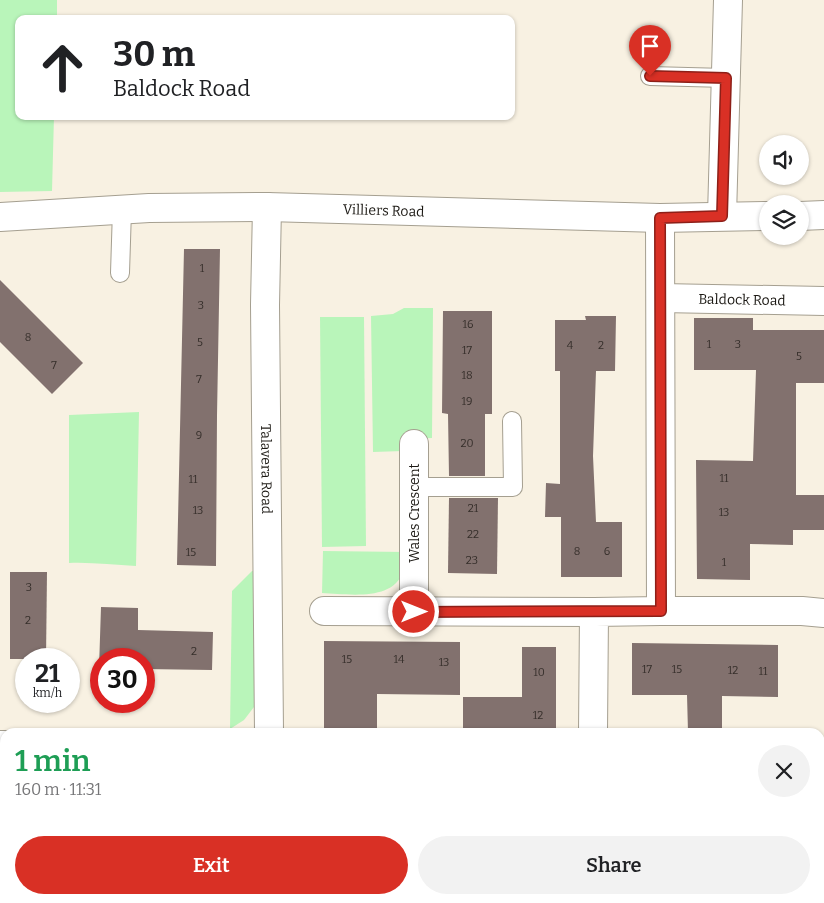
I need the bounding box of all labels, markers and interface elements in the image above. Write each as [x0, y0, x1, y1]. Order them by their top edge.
pin [629, 25, 671, 76]
icon: arrive [636, 32, 664, 60]
text: 30 m [113, 33, 195, 75]
icon: ahead [30, 35, 95, 100]
text: Baldock Road [113, 75, 250, 102]
map controls [759, 135, 809, 245]
button: sound [759, 135, 809, 185]
button: layers [759, 195, 809, 245]
street label: Villiers Road [343, 201, 425, 220]
house number: 1 [200, 262, 205, 275]
street label: Baldock Road [698, 291, 786, 309]
house number: 3 [198, 299, 204, 312]
house number: 16 [463, 318, 473, 331]
house number: 8 [25, 331, 31, 344]
house number: 5 [197, 336, 203, 349]
house number: 1 [707, 338, 712, 351]
house number: 3 [735, 338, 741, 351]
house number: 4 [567, 339, 574, 352]
house number: 2 [598, 339, 604, 352]
house number: 17 [462, 344, 472, 357]
house number: 5 [796, 350, 802, 363]
house number: 7 [51, 359, 57, 372]
house number: 18 [461, 369, 473, 382]
house number: 7 [196, 373, 202, 386]
house number: 19 [462, 395, 472, 408]
street label: Talavera Road [257, 424, 275, 514]
house number: 9 [196, 429, 202, 442]
house number: 20 [460, 437, 474, 450]
street label: Wales Crescent [406, 463, 423, 563]
house number: 11 [720, 472, 729, 485]
house number: 11 [189, 473, 198, 486]
house number: 21 [468, 502, 479, 515]
house number: 13 [193, 504, 203, 517]
house number: 13 [719, 506, 729, 519]
house number: 22 [467, 528, 479, 541]
house number: 8 [574, 545, 580, 558]
house number: 6 [604, 545, 610, 558]
house number: 15 [186, 546, 196, 559]
house number: 23 [466, 554, 478, 567]
house number: 1 [722, 556, 727, 569]
house number: 3 [26, 581, 32, 594]
position arrow [387, 585, 439, 637]
house number: 2 [25, 614, 31, 627]
house number: 2 [191, 645, 197, 658]
speed limit sign: 30 [90, 648, 155, 713]
house number: 15 [342, 653, 352, 666]
house number: 14 [394, 653, 405, 666]
house number: 13 [439, 656, 449, 669]
text: 21 [35, 659, 60, 689]
house number: 17 [642, 663, 652, 676]
house number: 15 [672, 663, 682, 676]
house number: 12 [728, 664, 738, 677]
house number: 11 [759, 665, 768, 678]
house number: 10 [533, 666, 545, 679]
text: km/h [33, 686, 62, 700]
house number: 12 [533, 709, 543, 722]
text: 1 min [15, 743, 90, 779]
button: close [758, 745, 810, 797]
text: 160 m · 11:31 [15, 780, 101, 799]
button: Exit [15, 836, 408, 894]
button: Share [418, 836, 810, 894]

